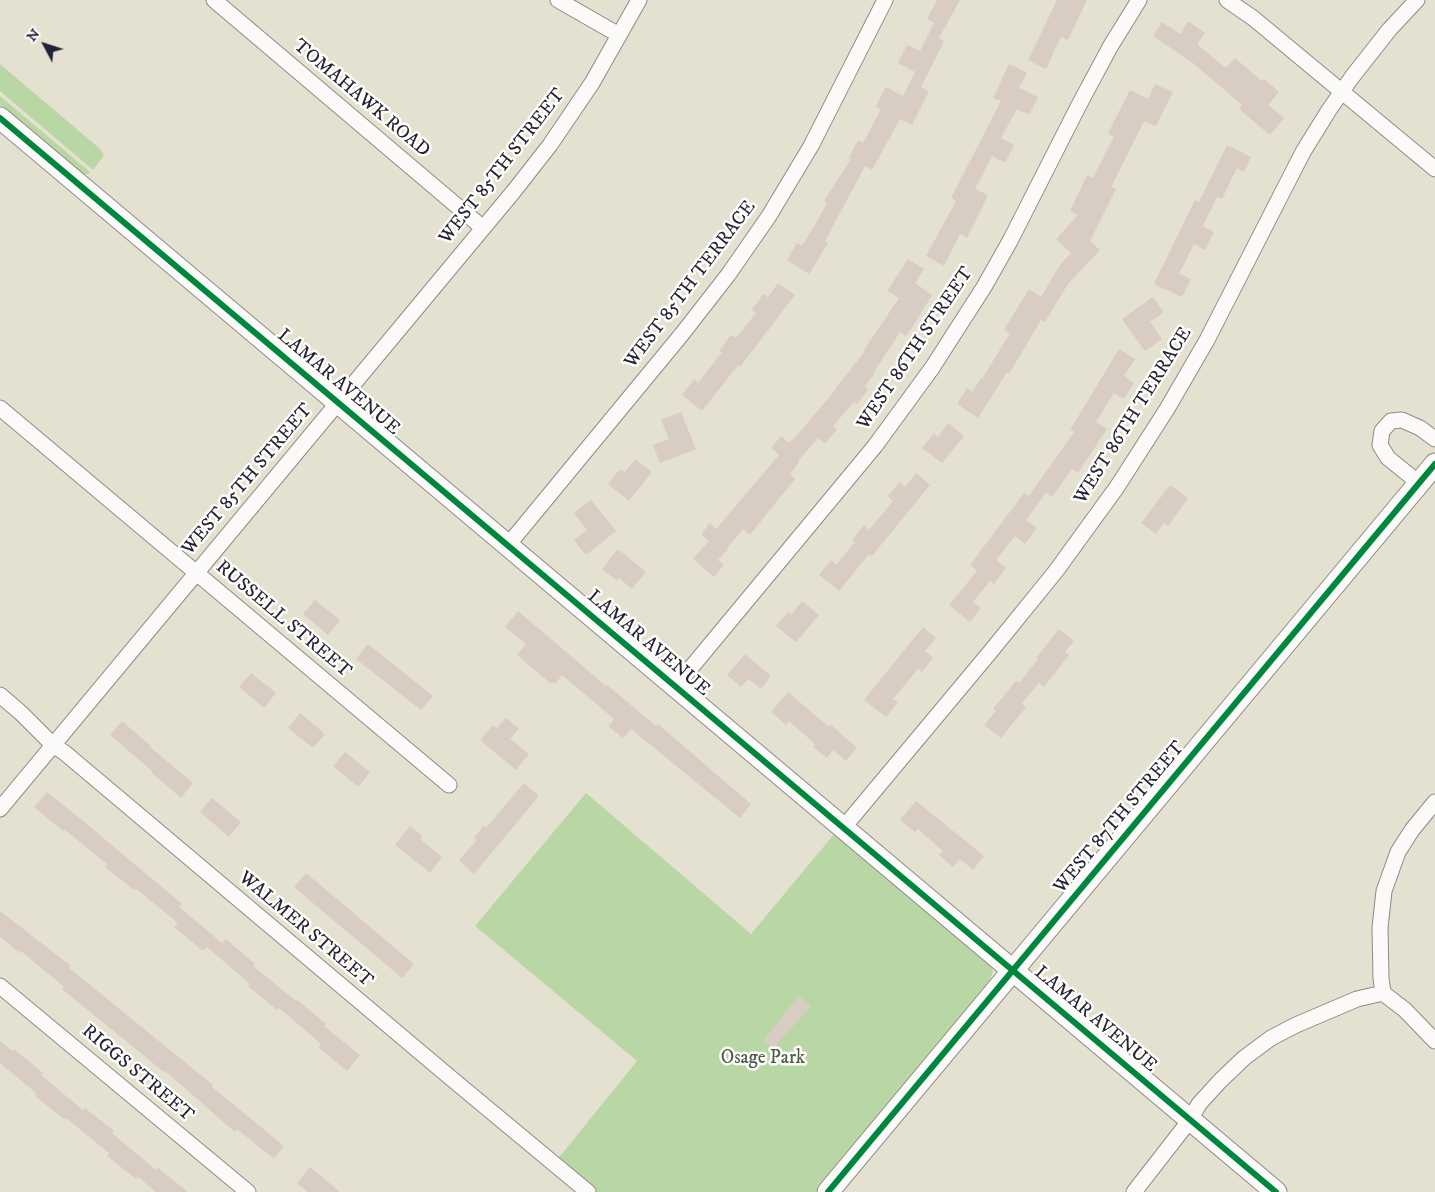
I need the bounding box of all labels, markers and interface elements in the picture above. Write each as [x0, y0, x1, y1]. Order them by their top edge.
north arrow [20, 20, 70, 70]
text: N [23, 25, 44, 46]
street label: TOMAHAWK ROAD [288, 35, 434, 163]
street label: WEST 85TH STREET [435, 85, 571, 249]
street label: WEST 85TH TERRACE [621, 197, 761, 373]
street label: WEST 86TH STREET [853, 263, 979, 435]
street label: WEST 86TH TERRACE [1070, 323, 1198, 509]
street label: LAMAR AVENUE [272, 325, 404, 441]
street label: WEST 85TH STREET [178, 400, 318, 560]
street label: RUSSELL STREET [210, 557, 356, 683]
street label: LAMAR AVENUE [582, 586, 714, 702]
street label: WEST 87TH STREET [1050, 737, 1190, 899]
street label: WALMER STREET [233, 867, 377, 993]
street label: LAMAR AVENUE [1029, 962, 1161, 1078]
street label: RIGGS STREET [76, 1021, 198, 1127]
park label: Osage Park [721, 1048, 805, 1070]

